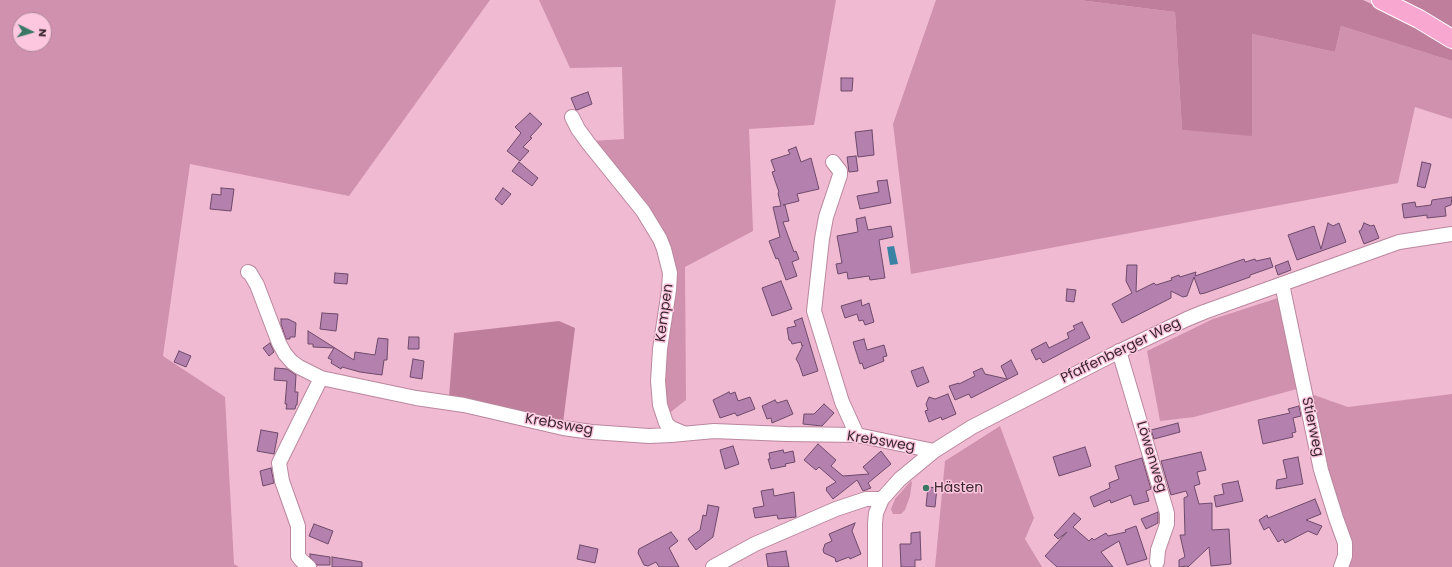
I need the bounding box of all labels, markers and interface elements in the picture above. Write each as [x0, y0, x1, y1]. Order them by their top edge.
north arrow [12, 12, 52, 52]
text: N [35, 28, 51, 38]
street label: Kempen [653, 283, 677, 343]
street label: Pfaffenberger Weg [1058, 315, 1184, 387]
street label: Stierweg [1298, 396, 1326, 458]
street label: Krebsweg [524, 411, 594, 439]
street label: Löwenweg [1132, 419, 1170, 495]
street label: Krebsweg [846, 428, 916, 456]
place label: Hästen [934, 480, 983, 496]
marker: Hästen [921, 483, 931, 493]

